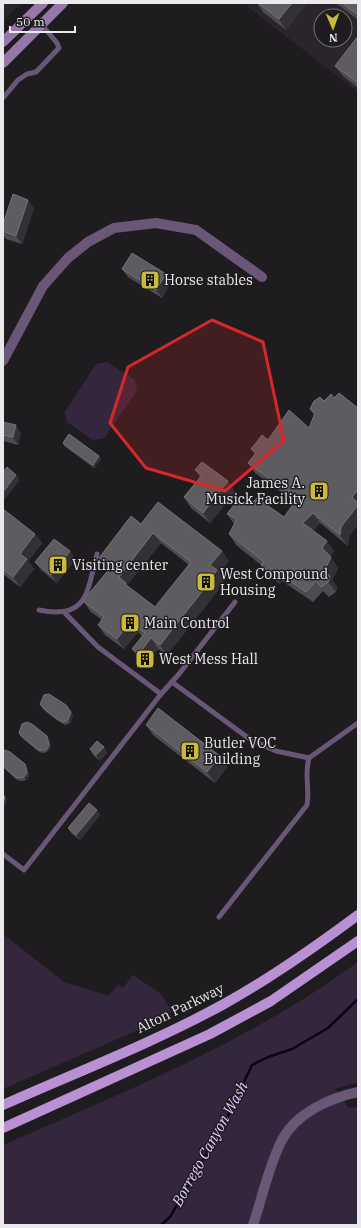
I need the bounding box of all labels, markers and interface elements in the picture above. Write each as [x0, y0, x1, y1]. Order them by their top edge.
scale bar [10, 8, 75, 34]
north arrow [313, 8, 353, 48]
text: 50 m [16, 14, 45, 29]
text: N [328, 31, 338, 45]
building icon: Horse stables [139, 269, 161, 291]
place label: Horse stables [164, 271, 253, 289]
place label: James A. Musick Facility [206, 474, 306, 508]
building icon: James A. Musick Facility [308, 480, 330, 502]
building icon: Visiting center [47, 554, 69, 576]
place label: Visiting center [72, 556, 169, 574]
place label: West Compound Housing [220, 565, 329, 599]
building icon: West Compound Housing [195, 571, 217, 593]
building icon: Main Control [119, 612, 141, 634]
place label: Main Control [144, 614, 229, 632]
building icon: West Mess Hall [134, 648, 156, 670]
place label: West Mess Hall [159, 650, 258, 668]
place label: Butler VOC Building [204, 734, 276, 768]
building icon: Butler VOC Building [179, 740, 201, 762]
street label: Alton Parkway [133, 979, 227, 1037]
water label: Borrego Canyon Wash [167, 1077, 252, 1210]

